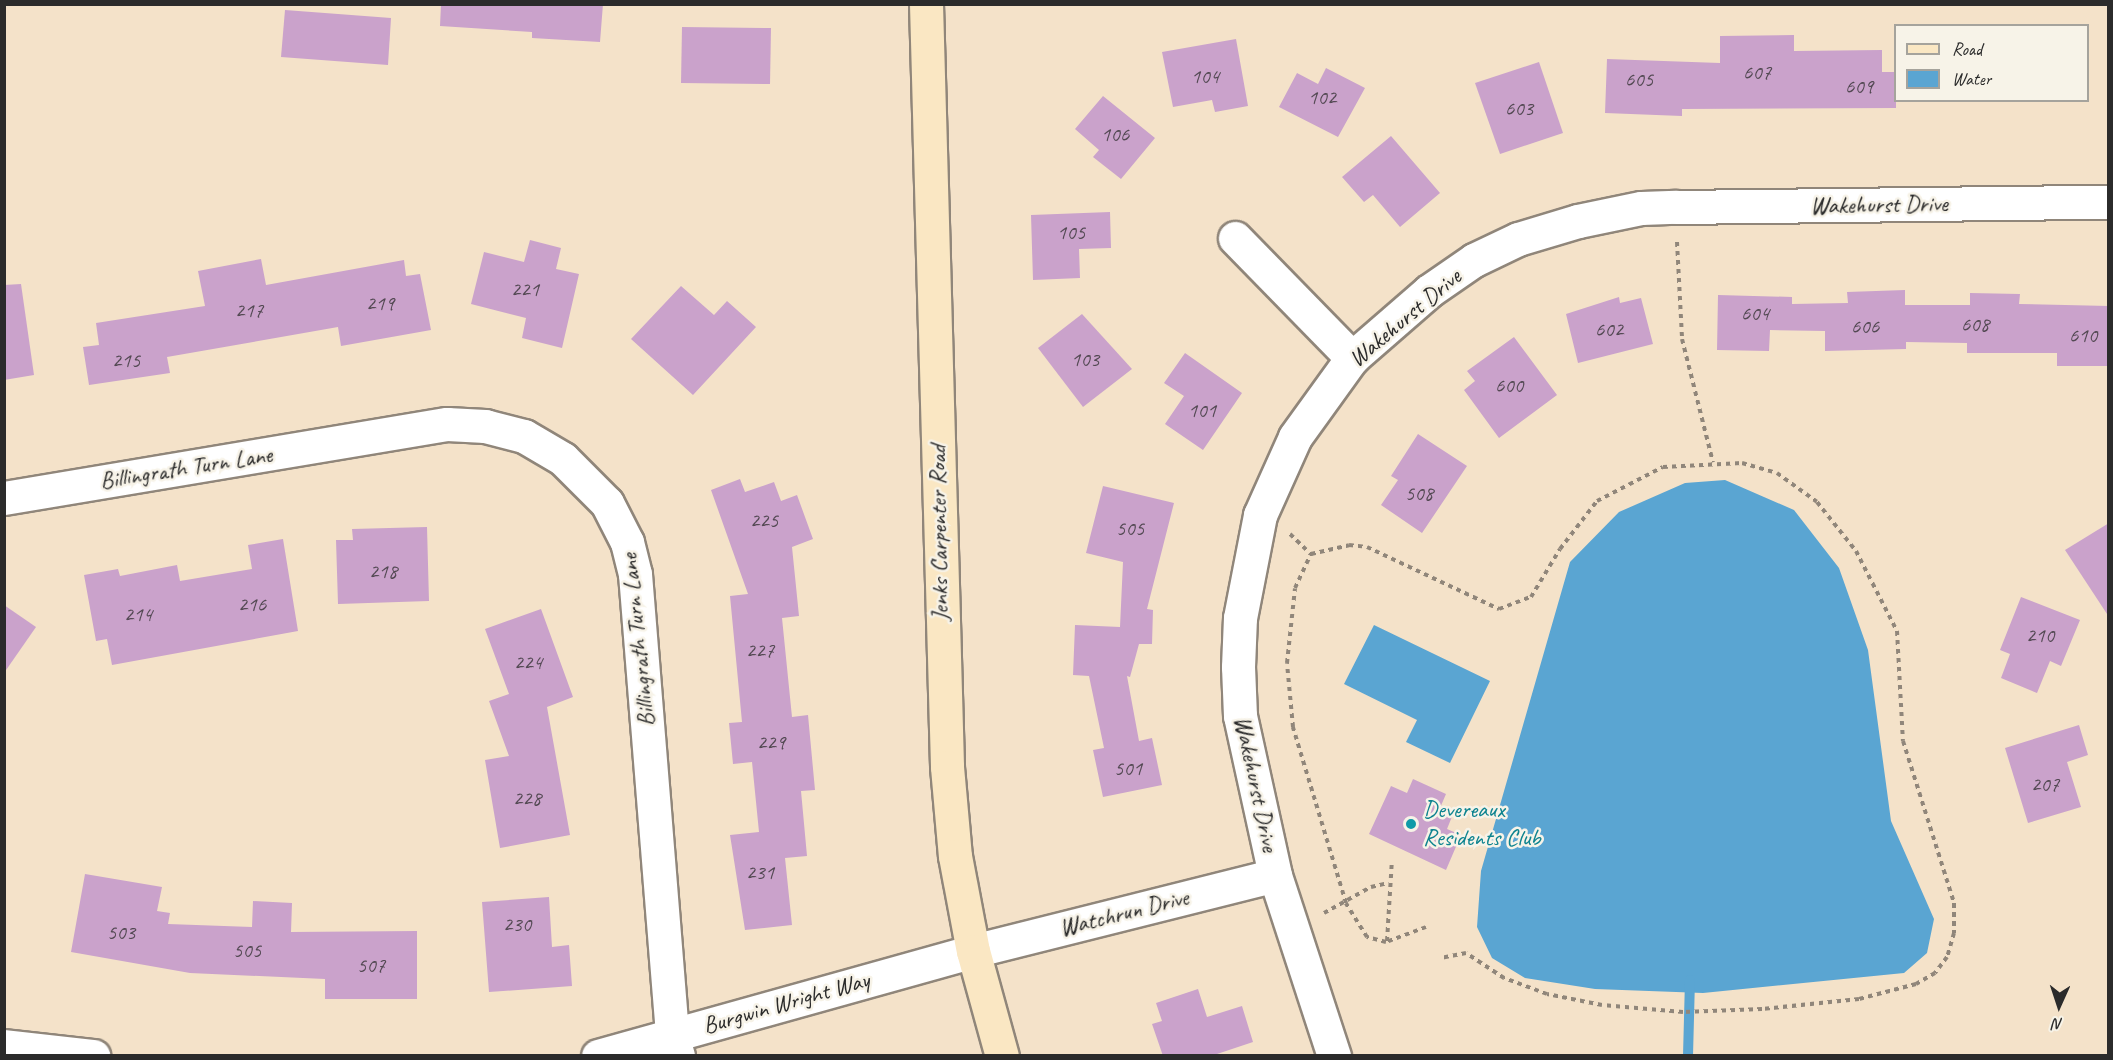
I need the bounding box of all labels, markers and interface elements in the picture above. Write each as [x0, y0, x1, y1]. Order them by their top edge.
legend [1894, 24, 2089, 102]
text: Road [1952, 38, 1982, 60]
house number: 607 [1743, 59, 1771, 85]
house number: 104 [1191, 63, 1219, 89]
house number: 605 [1625, 66, 1653, 92]
text: Water [1952, 68, 1991, 90]
house number: 609 [1845, 73, 1873, 99]
house number: 102 [1308, 84, 1336, 110]
house number: 603 [1505, 95, 1533, 121]
house number: 106 [1101, 121, 1129, 147]
street label: Wakehurst Drive [1810, 189, 1948, 221]
house number: 105 [1057, 219, 1085, 245]
street label: Wakehurst Drive [1343, 263, 1467, 373]
house number: 221 [511, 276, 539, 302]
house number: 219 [366, 290, 394, 316]
house number: 217 [235, 297, 263, 323]
house number: 604 [1741, 300, 1769, 326]
house number: 608 [1961, 311, 1989, 337]
house number: 606 [1851, 313, 1879, 339]
house number: 602 [1595, 316, 1623, 342]
house number: 610 [2069, 322, 2097, 348]
house number: 103 [1071, 346, 1099, 372]
house number: 215 [112, 347, 140, 373]
house number: 600 [1495, 372, 1523, 398]
house number: 101 [1188, 397, 1216, 423]
street label: Billingrath Turn Lane [97, 440, 275, 496]
street label: Jenks Carpenter Road [923, 444, 955, 622]
house number: 508 [1405, 480, 1433, 506]
house number: 225 [750, 507, 778, 533]
house number: 505 [1116, 515, 1144, 541]
street label: Billingrath Turn Lane [615, 552, 661, 728]
house number: 218 [369, 558, 397, 584]
house number: 216 [238, 591, 266, 617]
house number: 214 [124, 601, 152, 627]
house number: 210 [2026, 622, 2054, 648]
house number: 227 [746, 637, 774, 663]
house number: 224 [514, 649, 542, 675]
street label: Wakehurst Drive [1228, 714, 1284, 854]
house number: 229 [757, 729, 785, 755]
house number: 501 [1114, 755, 1142, 781]
house number: 207 [2031, 771, 2059, 797]
house number: 228 [513, 785, 541, 811]
place label: Devereaux Residents Club [1423, 796, 1541, 852]
marker: Devereaux Residents Club [1404, 817, 1418, 831]
house number: 231 [746, 859, 774, 885]
street label: Watchrun Drive [1056, 883, 1192, 943]
house number: 230 [503, 911, 531, 937]
house number: 503 [107, 919, 135, 945]
house number: 505 [233, 937, 261, 963]
house number: 507 [357, 952, 385, 978]
street label: Burgwin Wright Way [700, 966, 872, 1040]
north arrow [2029, 976, 2089, 1036]
text: N [2053, 1014, 2064, 1034]

